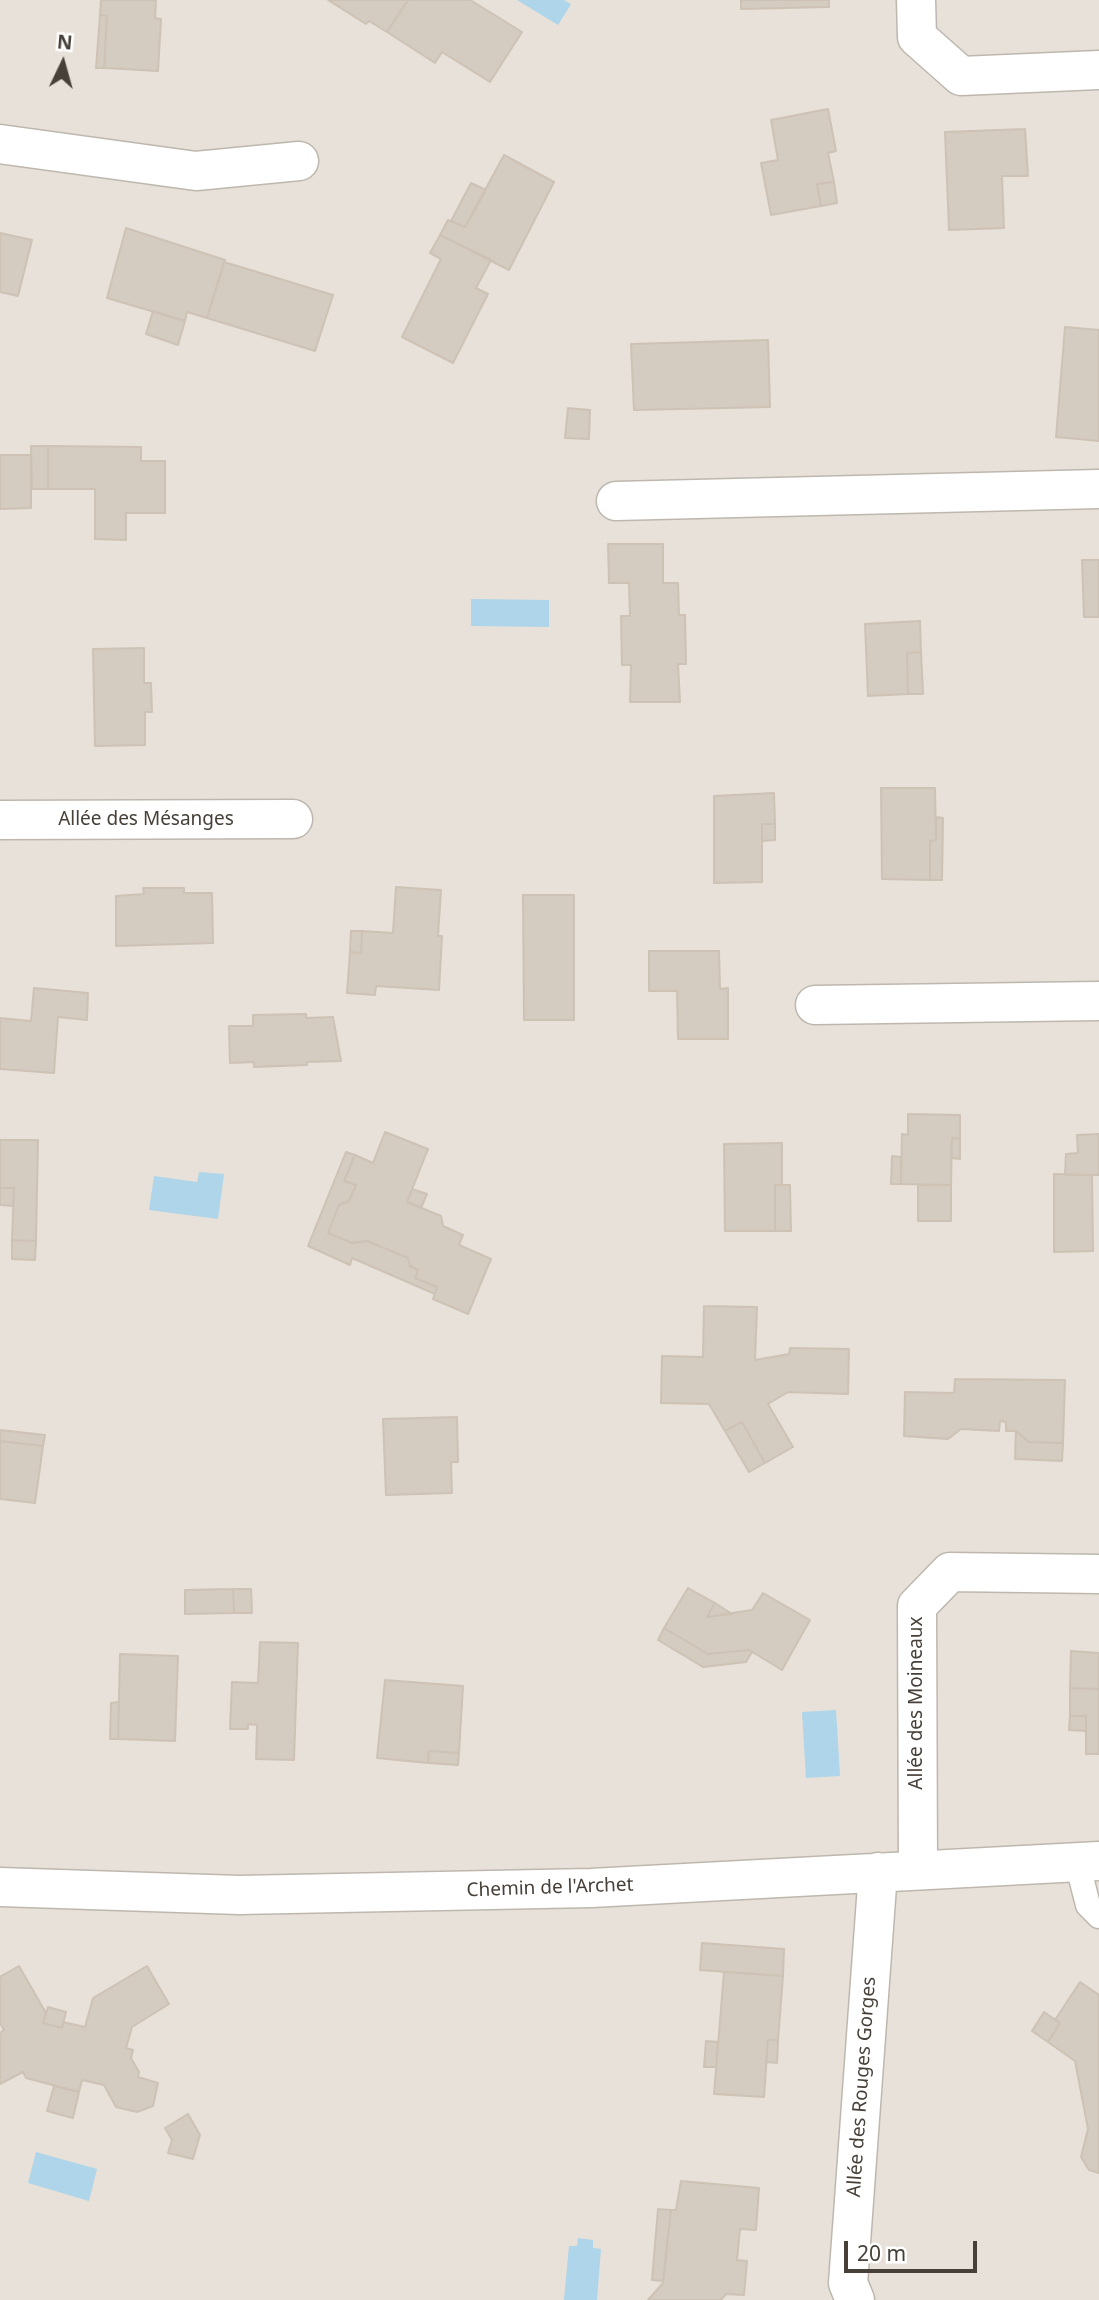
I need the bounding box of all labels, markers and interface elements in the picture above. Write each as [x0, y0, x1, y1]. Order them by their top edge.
north arrow [28, 28, 98, 98]
text: N [56, 28, 74, 56]
street label: Allée des Mésanges [58, 809, 234, 831]
street label: Allée des Moineaux [906, 1616, 928, 1790]
street label: Chemin de l'Archet [466, 1874, 634, 1902]
street label: Allée des Rouges Gorges [843, 1976, 881, 2198]
scale bar [847, 2226, 980, 2270]
text: 20 m [857, 2239, 906, 2267]

